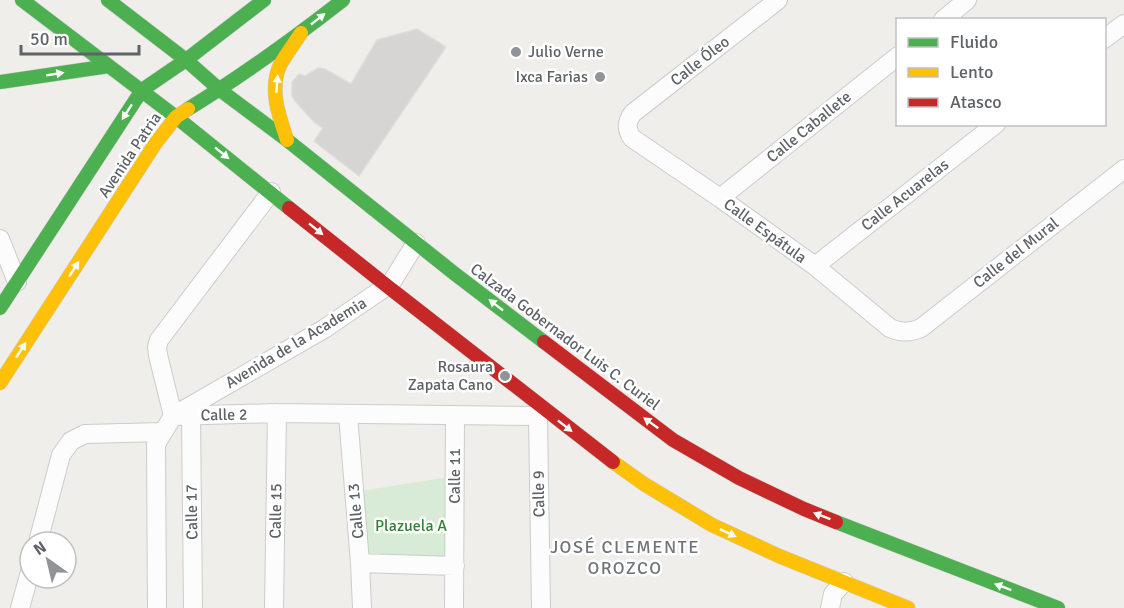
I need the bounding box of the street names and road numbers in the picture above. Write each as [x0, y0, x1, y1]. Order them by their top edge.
street label: Calle Óleo [666, 32, 734, 90]
street label: Calle Caballete [763, 87, 855, 167]
street label: Avenida Patria [94, 109, 166, 201]
street label: Calle Acuarelas [857, 155, 953, 235]
street label: Calle Espátula [720, 194, 810, 268]
street label: Calle del Mural [969, 213, 1063, 293]
street label: Calzada Gobernador Luis C. Curiel [466, 259, 664, 415]
street label: Avenida de la Academia [222, 293, 370, 393]
street label: Calle 2 [200, 405, 248, 425]
street label: Calle 11 [445, 448, 465, 504]
street label: Calle 9 [529, 470, 549, 518]
street label: Calle 13 [344, 482, 368, 540]
street label: Calle 15 [266, 483, 286, 539]
street label: Calle 17 [182, 484, 202, 540]

